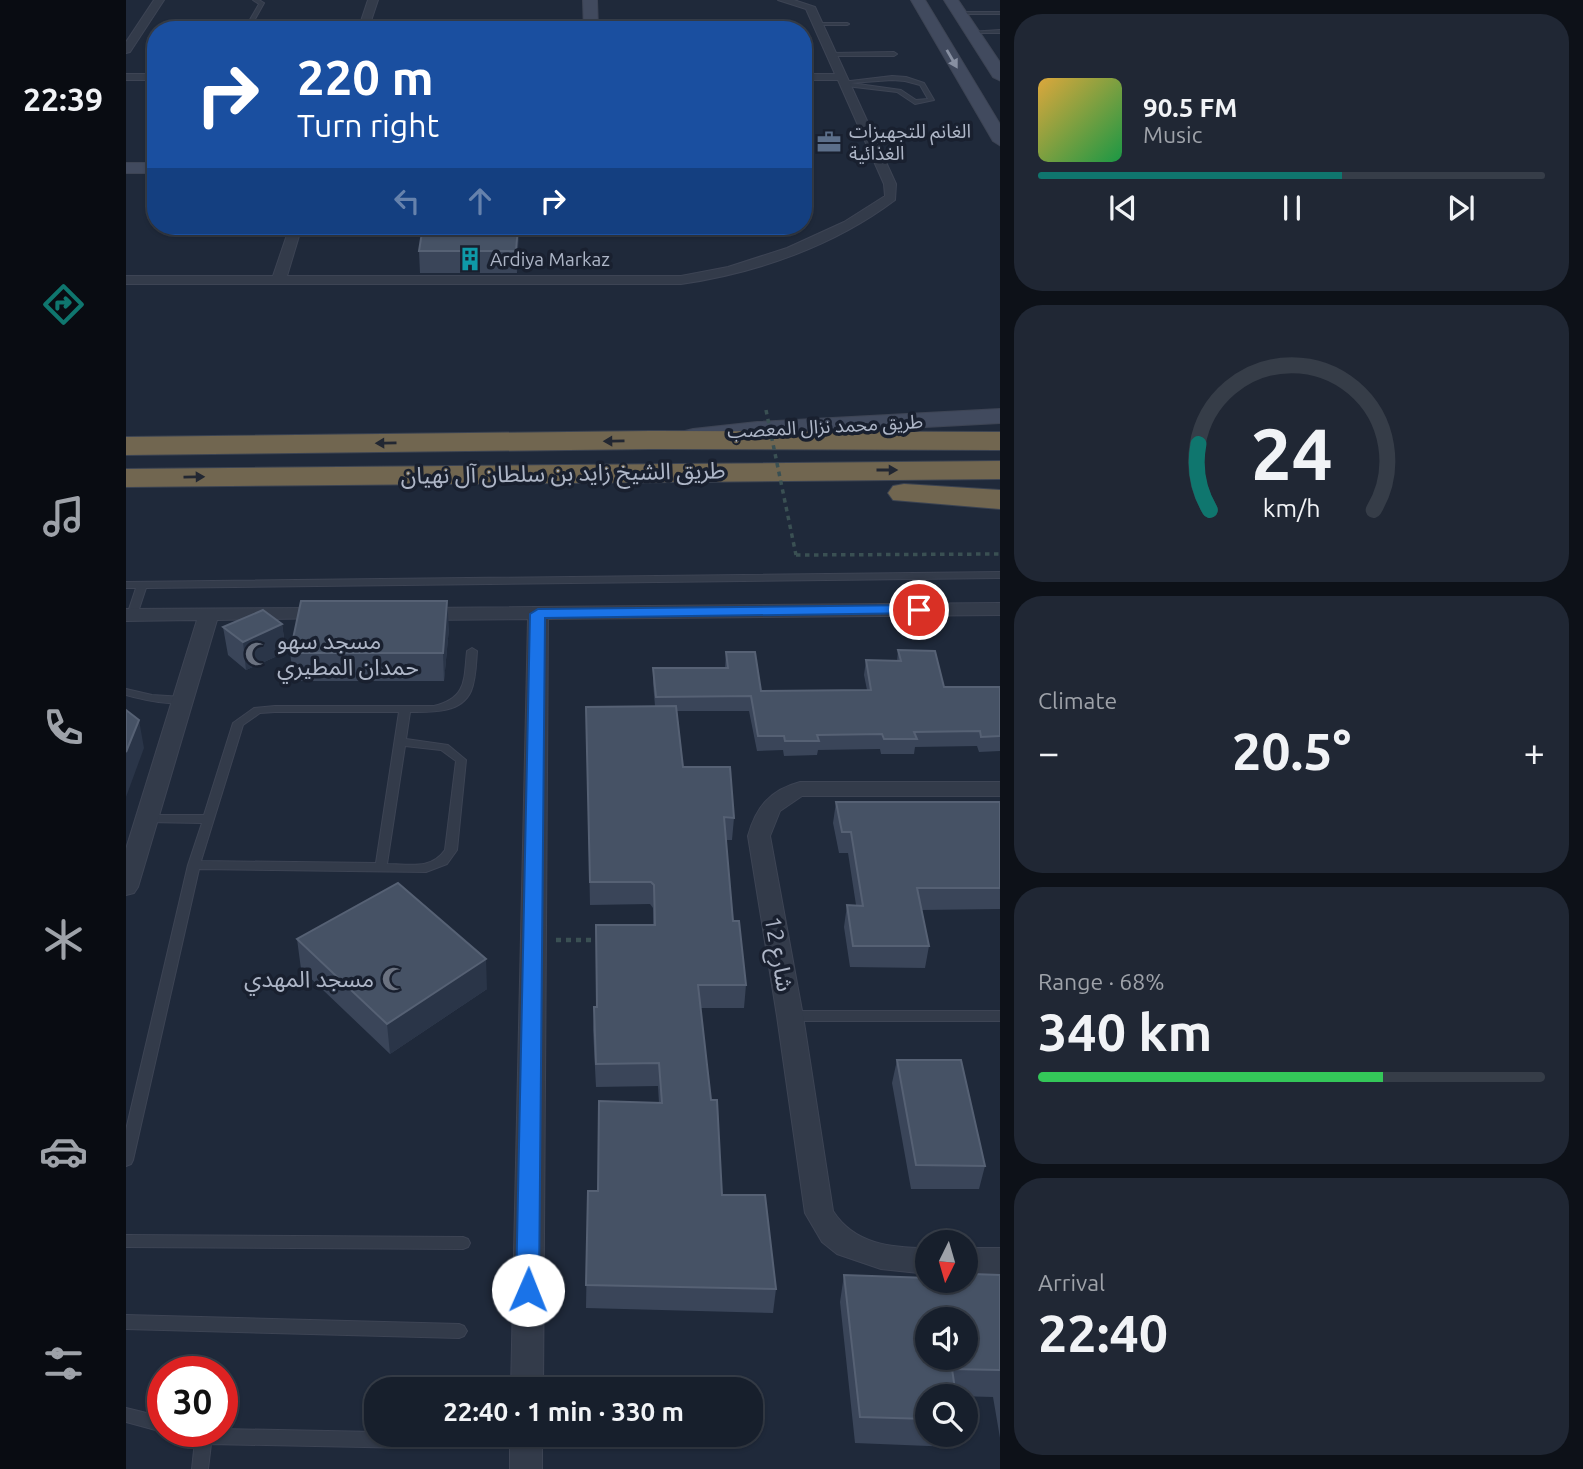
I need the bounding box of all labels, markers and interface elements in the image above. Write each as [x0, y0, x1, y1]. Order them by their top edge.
icon: right [182, 49, 273, 140]
text: 220 m [297, 49, 434, 104]
one-way arrow [946, 49, 958, 69]
text: 22:39 [23, 81, 103, 117]
text: 90.5 FM [1143, 93, 1237, 122]
text: Turn right [297, 107, 439, 143]
place label: الغانم للتجهيزات الغذائية [849, 120, 971, 164]
text: Music [1143, 122, 1202, 147]
office icon: الغانم للتجهيزات الغذائية [815, 128, 843, 156]
icon: left [388, 182, 426, 220]
icon: ahead [461, 182, 499, 220]
icon: right [534, 182, 572, 220]
icon: previous [1104, 189, 1142, 227]
icon: pause [1273, 189, 1311, 227]
icon: next [1442, 189, 1480, 227]
building icon: Ardiya Markaz [456, 245, 484, 273]
place label: Ardiya Markaz [490, 248, 610, 270]
icon: directions [39, 280, 88, 329]
street label: طريق محمد نزال المعصب [727, 410, 924, 443]
text: 24 [1250, 412, 1333, 494]
one-way arrow [602, 435, 624, 447]
one-way arrow [375, 437, 397, 449]
street label: طريق الشيخ زايد بن سلطان آل نهيان [400, 457, 726, 493]
one-way arrow [876, 464, 898, 476]
one-way arrow [183, 471, 205, 483]
icon: music [39, 492, 88, 541]
text: km/h [1263, 493, 1320, 521]
pin [889, 580, 949, 640]
icon: arrive [900, 591, 938, 629]
place label: مسجد سهو حمدان المطيري [277, 628, 419, 684]
mosque icon: مسجد سهو حمدان المطيري [243, 640, 271, 668]
text: Climate [1038, 688, 1117, 713]
icon: phone [39, 703, 88, 752]
text: 20.5° [1232, 722, 1351, 780]
text: − [1038, 731, 1059, 773]
text: + [1524, 731, 1545, 773]
street label: شارع 12 [756, 914, 798, 994]
icon: climate [39, 915, 88, 964]
mosque icon: مسجد المهدي [380, 965, 408, 993]
place label: مسجد المهدي [244, 966, 374, 996]
text: Range · 68% [1038, 969, 1165, 994]
text: 340 km [1038, 1003, 1212, 1061]
icon: car [39, 1127, 88, 1176]
north arrow [915, 1230, 978, 1293]
map controls [915, 1230, 978, 1447]
position arrow [491, 1253, 565, 1327]
text: Arrival [1038, 1270, 1105, 1295]
text: 22:40 [1038, 1304, 1168, 1362]
button: sound [915, 1307, 978, 1370]
icon: filters [39, 1339, 88, 1388]
speed limit sign: 30 [147, 1356, 238, 1447]
button: search [915, 1384, 978, 1447]
text: 22:40 · 1 min · 330 m [443, 1397, 684, 1426]

